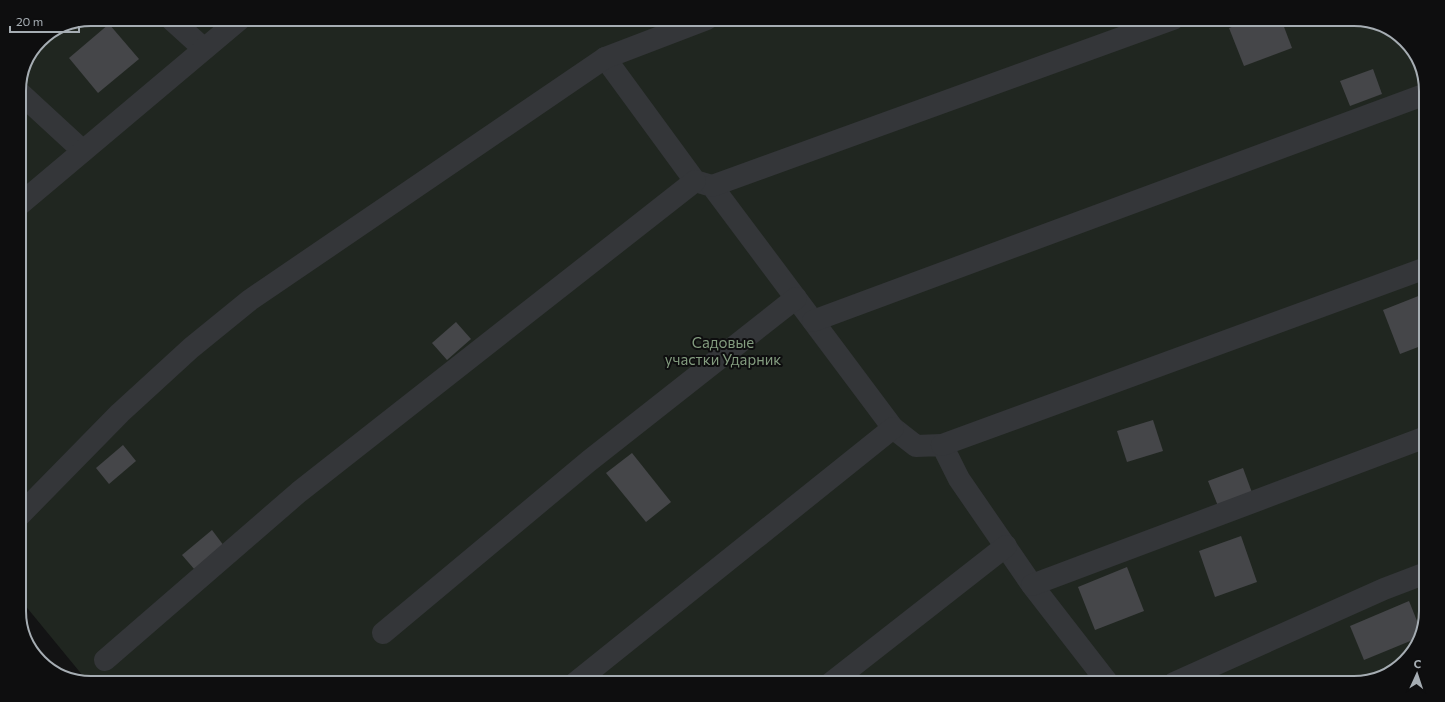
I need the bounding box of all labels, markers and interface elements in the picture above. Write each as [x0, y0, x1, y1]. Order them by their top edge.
scale bar [10, 8, 79, 34]
text: 20 m [16, 14, 43, 28]
park label: Садовые участки Ударник [665, 333, 781, 368]
north arrow [1397, 654, 1437, 694]
text: С [1413, 657, 1422, 670]

